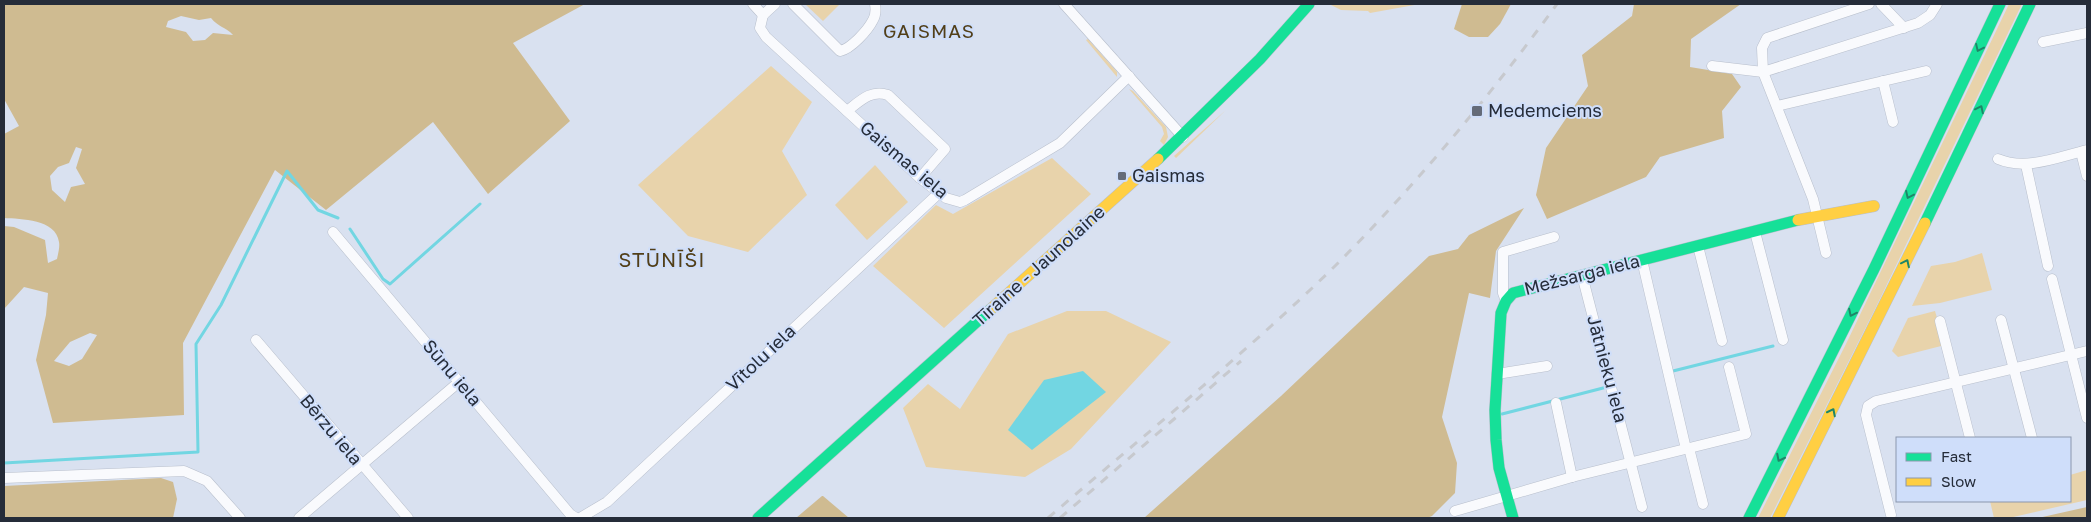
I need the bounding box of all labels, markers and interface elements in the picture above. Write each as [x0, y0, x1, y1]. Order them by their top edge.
district label: GAISMAS [883, 19, 975, 42]
one-way arrow [1975, 43, 1985, 52]
place label: Medemciems [1488, 99, 1602, 121]
marker: Medemciems [1470, 104, 1484, 118]
one-way arrow [1973, 105, 1984, 114]
street label: Gaismas iela [856, 116, 953, 203]
place label: Gaismas [1132, 164, 1205, 186]
marker: Gaismas [1116, 170, 1128, 182]
one-way arrow [1906, 189, 1916, 198]
street label: Tīraine - Jaunolaine [968, 200, 1109, 330]
district label: STŪNĪŠI [618, 247, 706, 271]
street label: Mežsarga iela [1522, 249, 1642, 299]
one-way arrow [1900, 259, 1910, 268]
one-way arrow [1848, 308, 1858, 317]
street label: Jātnieku iela [1583, 313, 1633, 425]
street label: Vītolu iela [721, 319, 800, 395]
street label: Sūnu iela [419, 335, 487, 410]
street label: Bērzu iela [296, 390, 368, 469]
one-way arrow [1826, 408, 1836, 417]
legend [1896, 437, 2071, 502]
text: Fast [1941, 447, 1972, 465]
one-way arrow [1776, 453, 1786, 462]
text: Slow [1941, 472, 1976, 490]

